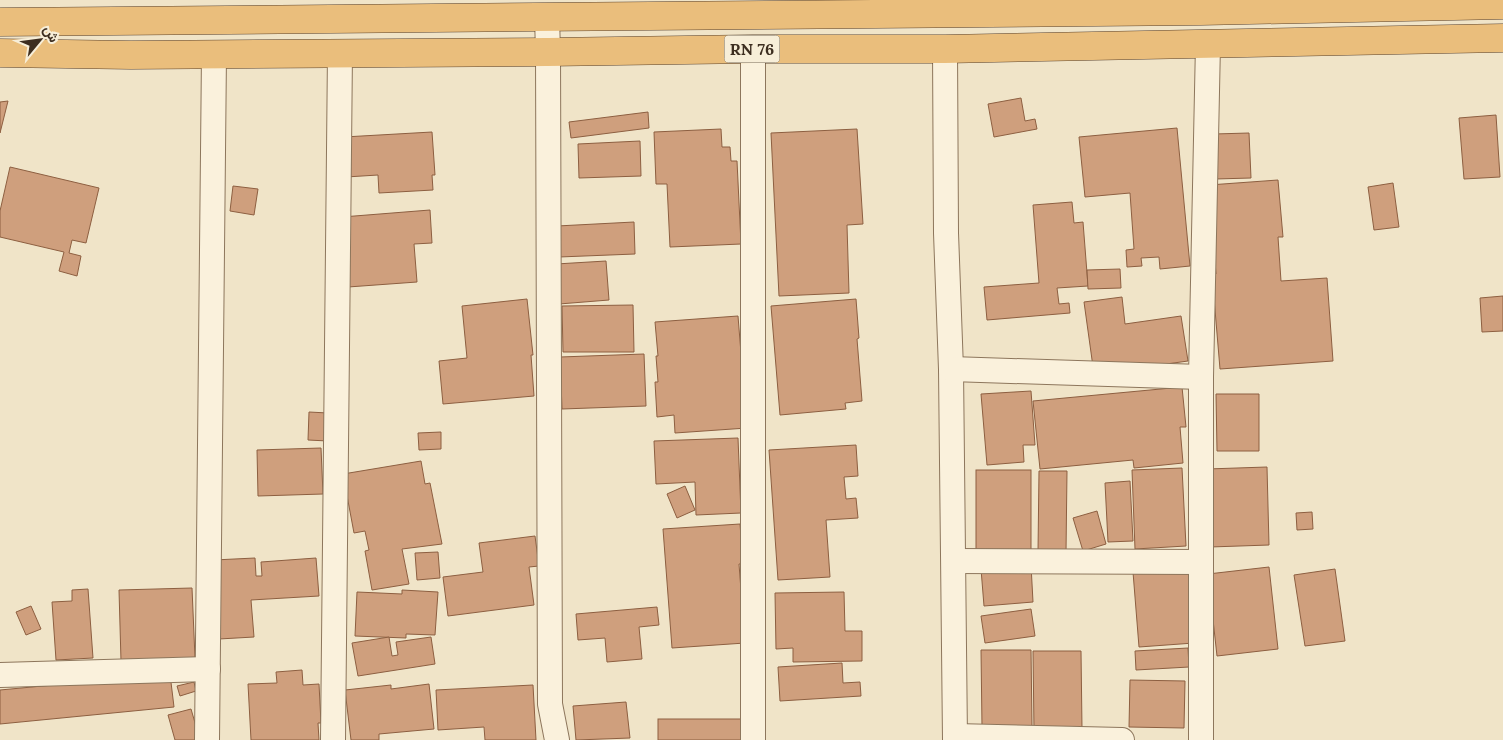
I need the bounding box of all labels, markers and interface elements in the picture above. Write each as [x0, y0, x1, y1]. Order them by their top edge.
north arrow [15, 15, 65, 65]
text: ش [39, 22, 63, 46]
road number: RN 76 [724, 36, 780, 62]

